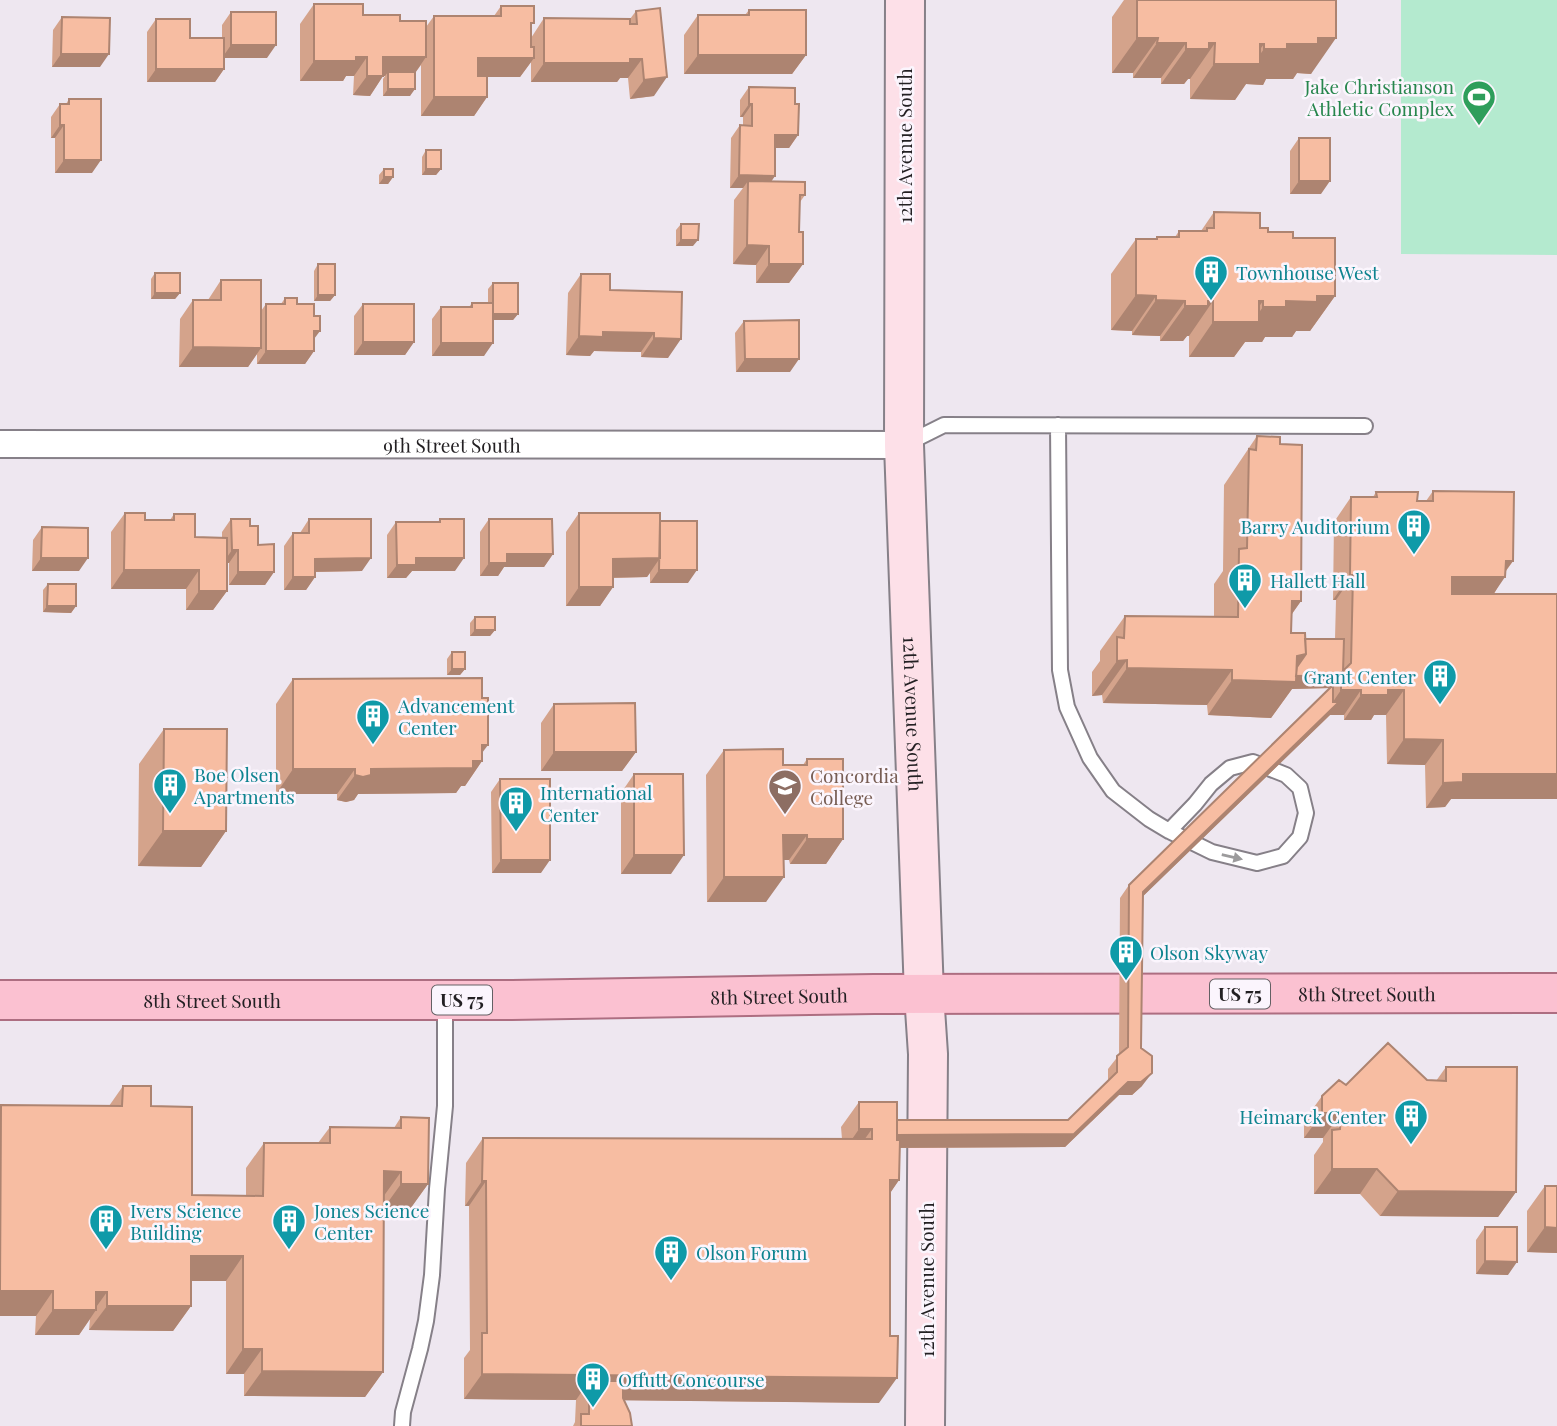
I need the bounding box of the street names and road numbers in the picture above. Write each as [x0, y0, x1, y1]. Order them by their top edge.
street label: 12th Avenue South [891, 68, 917, 224]
street label: 9th Street South [383, 431, 521, 458]
street label: 12th Avenue South [898, 636, 930, 792]
road number: US 75 [1210, 979, 1270, 1009]
street label: 8th Street South [1298, 980, 1436, 1006]
street label: 8th Street South [710, 981, 848, 1010]
road number: US 75 [432, 986, 492, 1015]
street label: 8th Street South [143, 987, 281, 1013]
street label: 12th Avenue South [913, 1202, 939, 1358]

